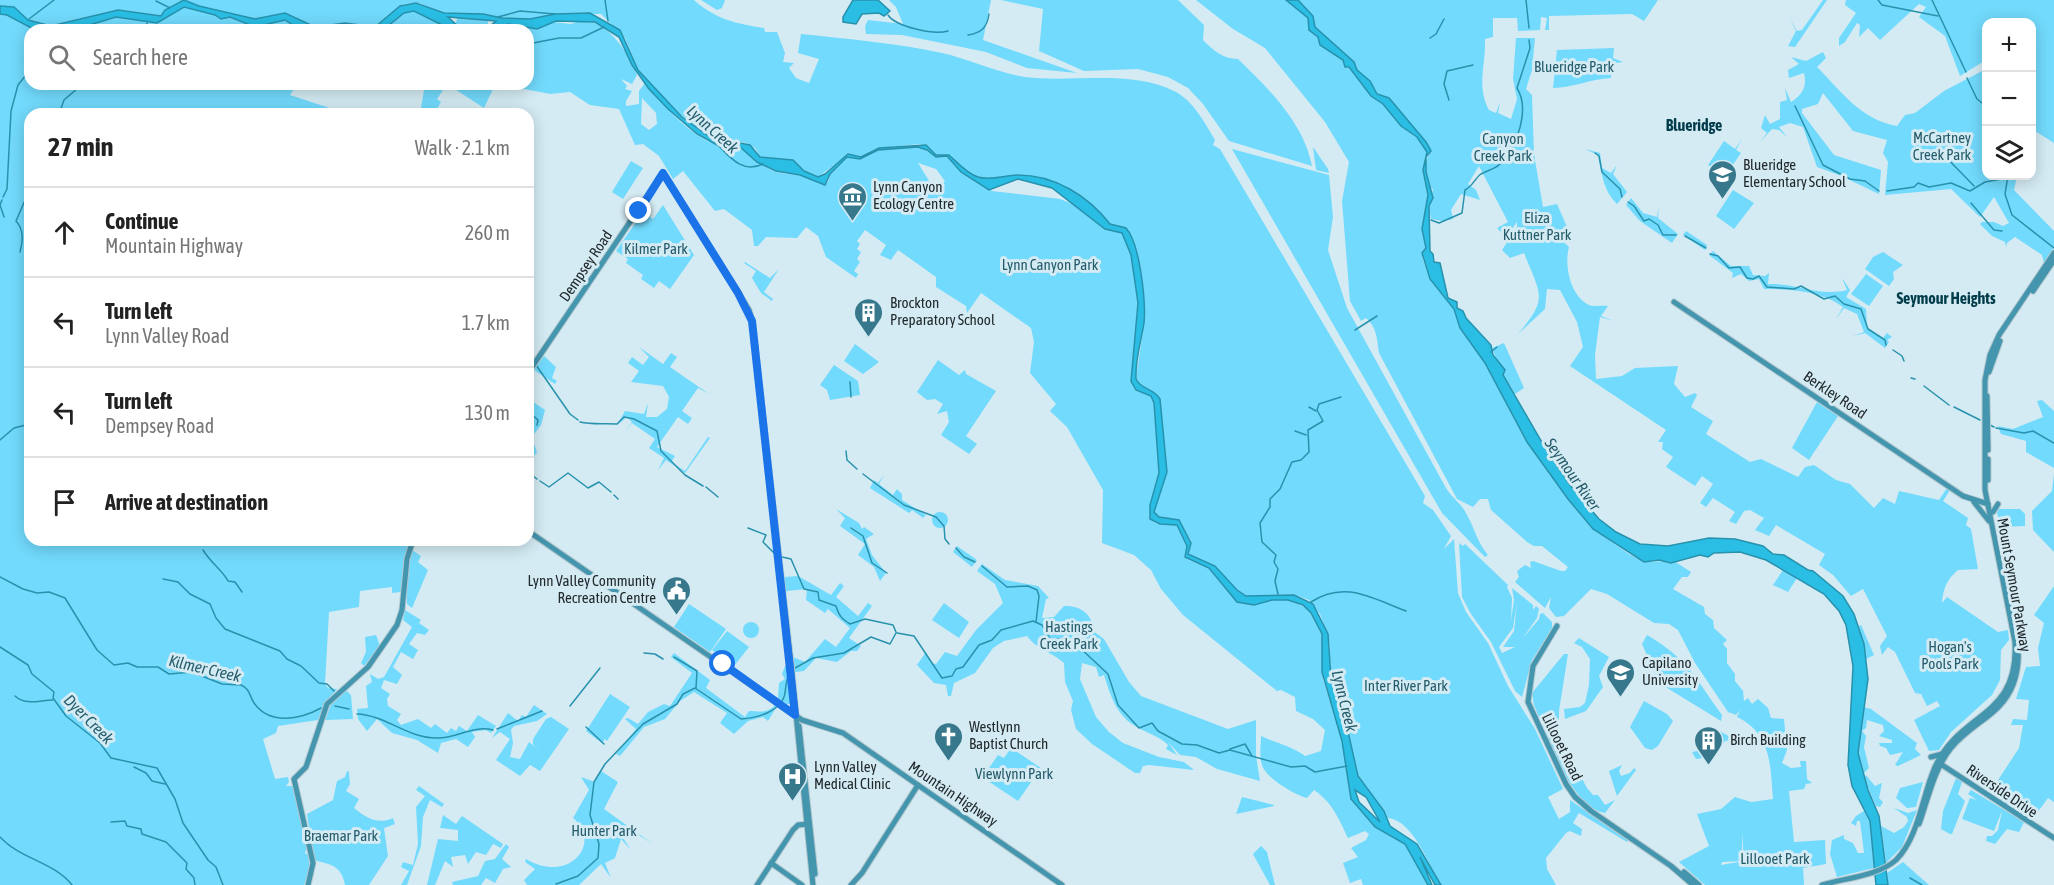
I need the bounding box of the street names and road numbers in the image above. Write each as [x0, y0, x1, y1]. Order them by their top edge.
street label: Dempsey Road [556, 227, 616, 304]
street label: Berkley Road [1801, 367, 1870, 422]
street label: Mount Seymour Parkway [1994, 517, 2035, 653]
street label: Lillooet Road [1539, 710, 1586, 783]
street label: Mountain Highway [906, 758, 1001, 830]
street label: Riverside Drive [1964, 761, 2041, 821]

